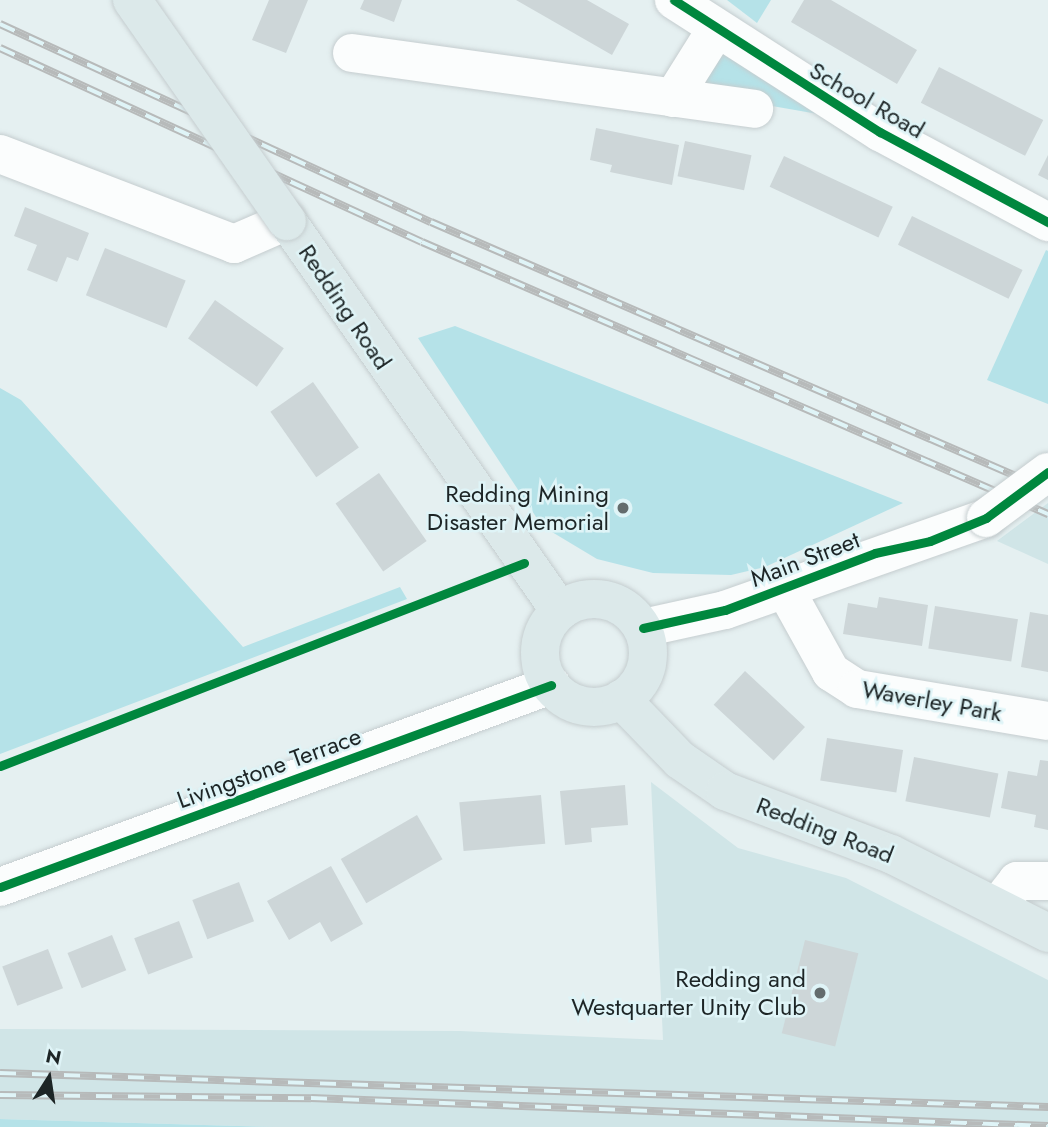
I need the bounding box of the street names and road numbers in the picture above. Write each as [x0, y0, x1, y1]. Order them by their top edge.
street label: School Road [804, 56, 930, 144]
street label: Redding Road [293, 239, 397, 375]
street label: Main Street [746, 525, 864, 593]
street label: Waverley Park [860, 675, 1004, 727]
street label: Livingstone Terrace [173, 721, 365, 815]
street label: Redding Road [752, 791, 898, 869]

